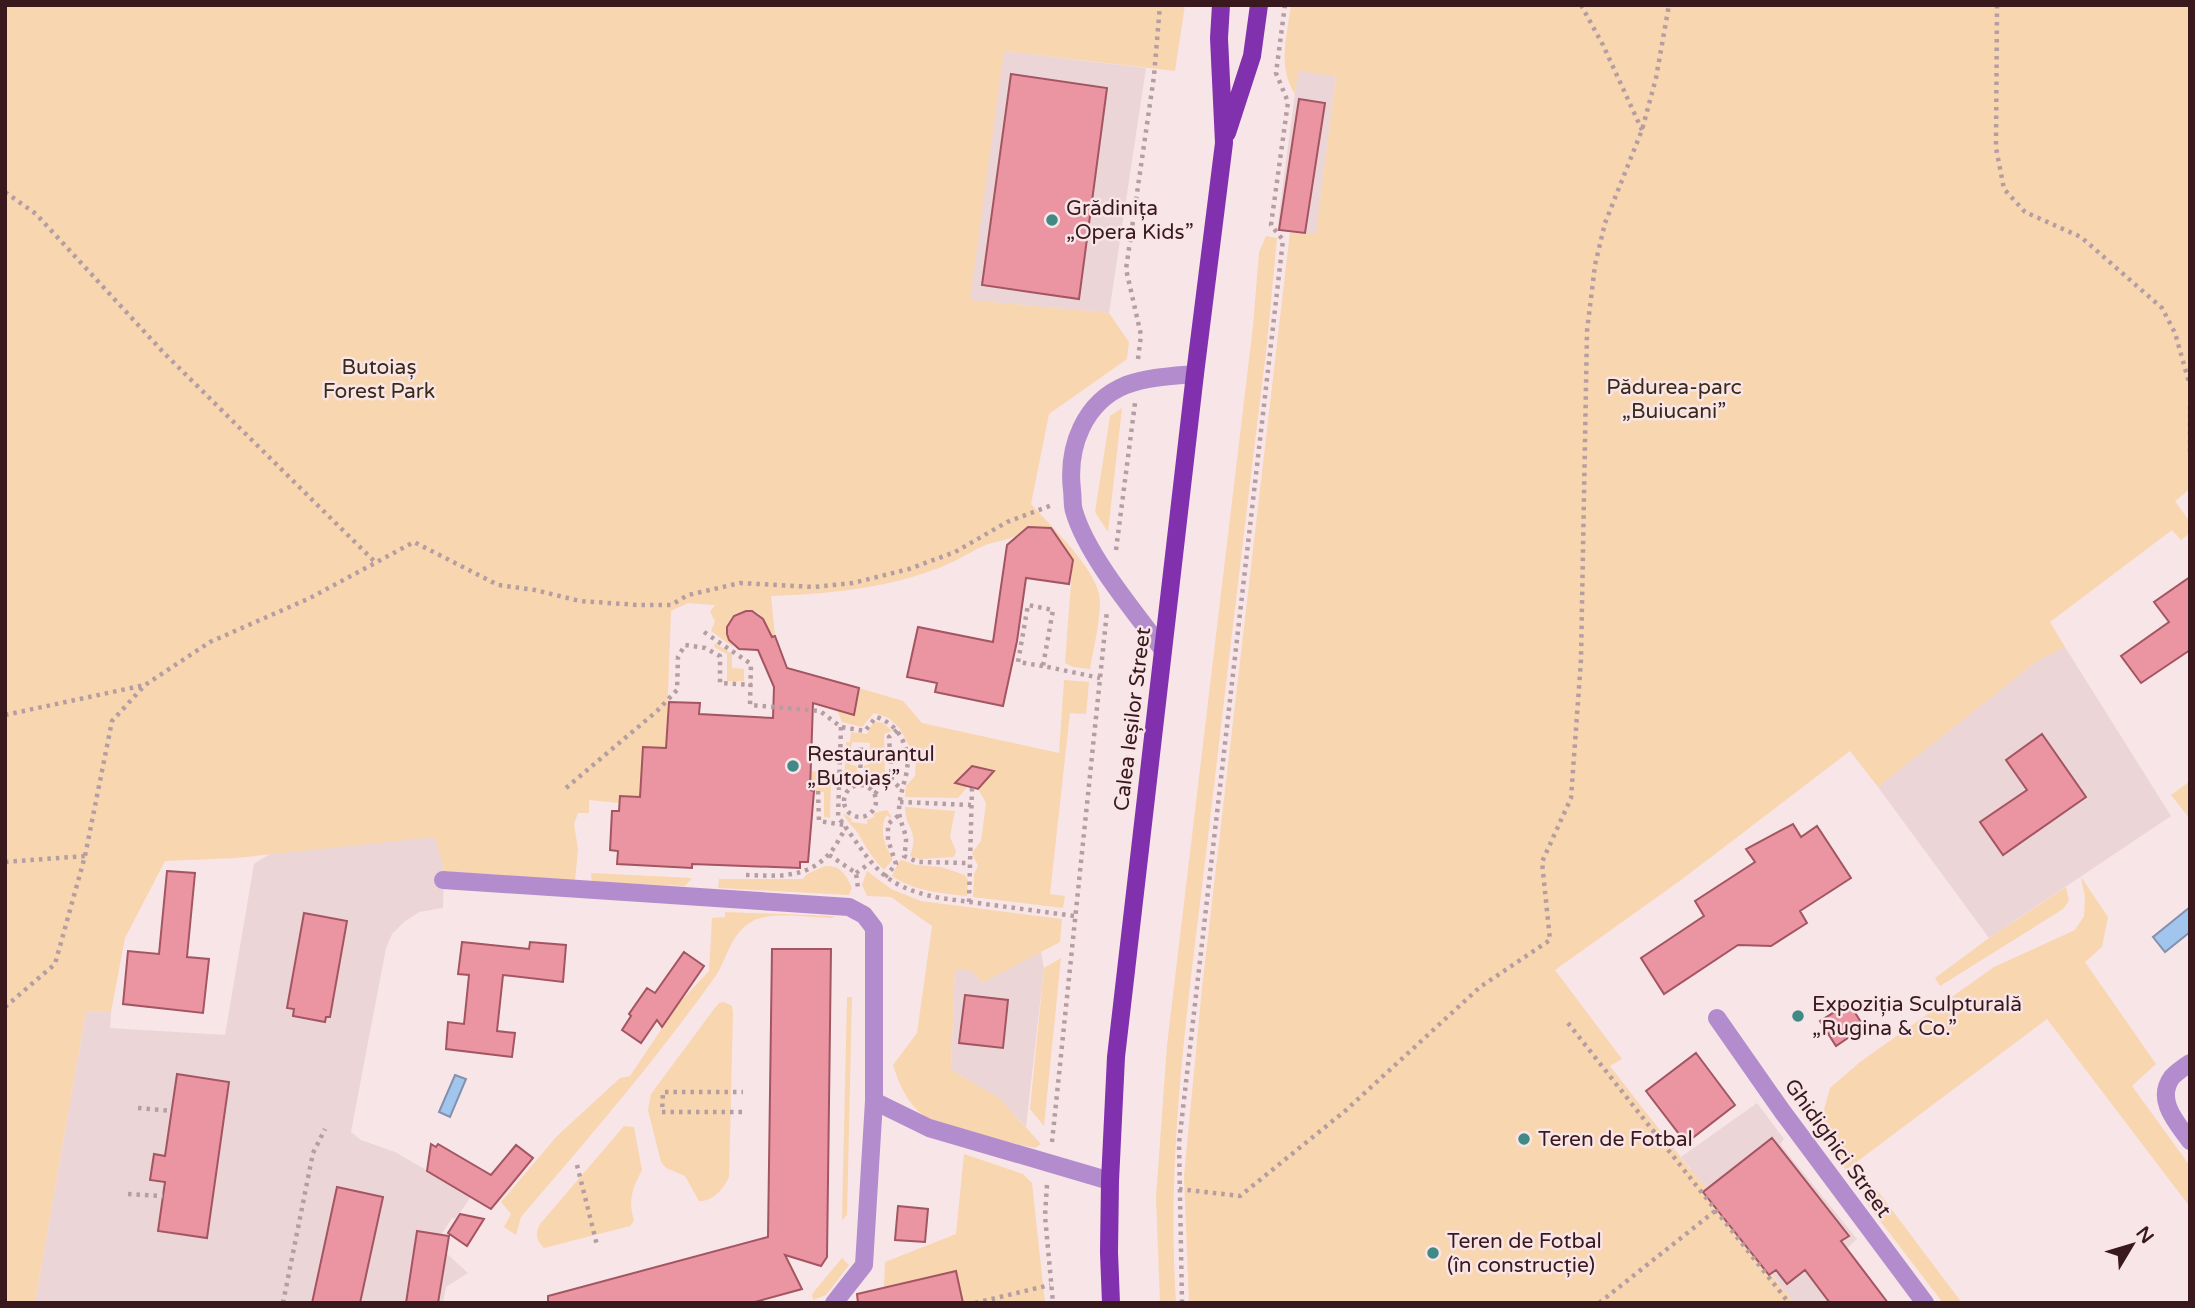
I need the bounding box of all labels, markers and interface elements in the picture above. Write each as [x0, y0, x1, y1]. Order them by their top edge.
place label: Grădinița „Opera Kids” [1066, 196, 1194, 245]
marker: Grădinița „Opera Kids” [1044, 212, 1060, 228]
park label: Butoiaș Forest Park [323, 355, 435, 404]
park label: Pădurea-parc „Buiucani” [1606, 375, 1742, 424]
street label: Calea Ieșilor Street [1109, 626, 1156, 812]
place label: Restaurantul „Butoiaș” [807, 742, 935, 791]
marker: Restaurantul „Butoiaș” [785, 758, 801, 774]
place label: Expoziția Sculpturală „Rugina & Co.” [1812, 992, 2022, 1041]
marker: Expoziția Sculpturală „Rugina & Co.” [1790, 1008, 1806, 1024]
street label: Ghidighici Street [1779, 1074, 1896, 1223]
place label: Teren de Fotbal [1538, 1127, 1693, 1152]
marker: Teren de Fotbal [1516, 1131, 1532, 1147]
north arrow [2097, 1210, 2167, 1280]
text: N [2131, 1222, 2158, 1248]
place label: Teren de Fotbal (în construcție) [1447, 1229, 1602, 1278]
marker: Teren de Fotbal (în construcție) [1425, 1245, 1441, 1261]

